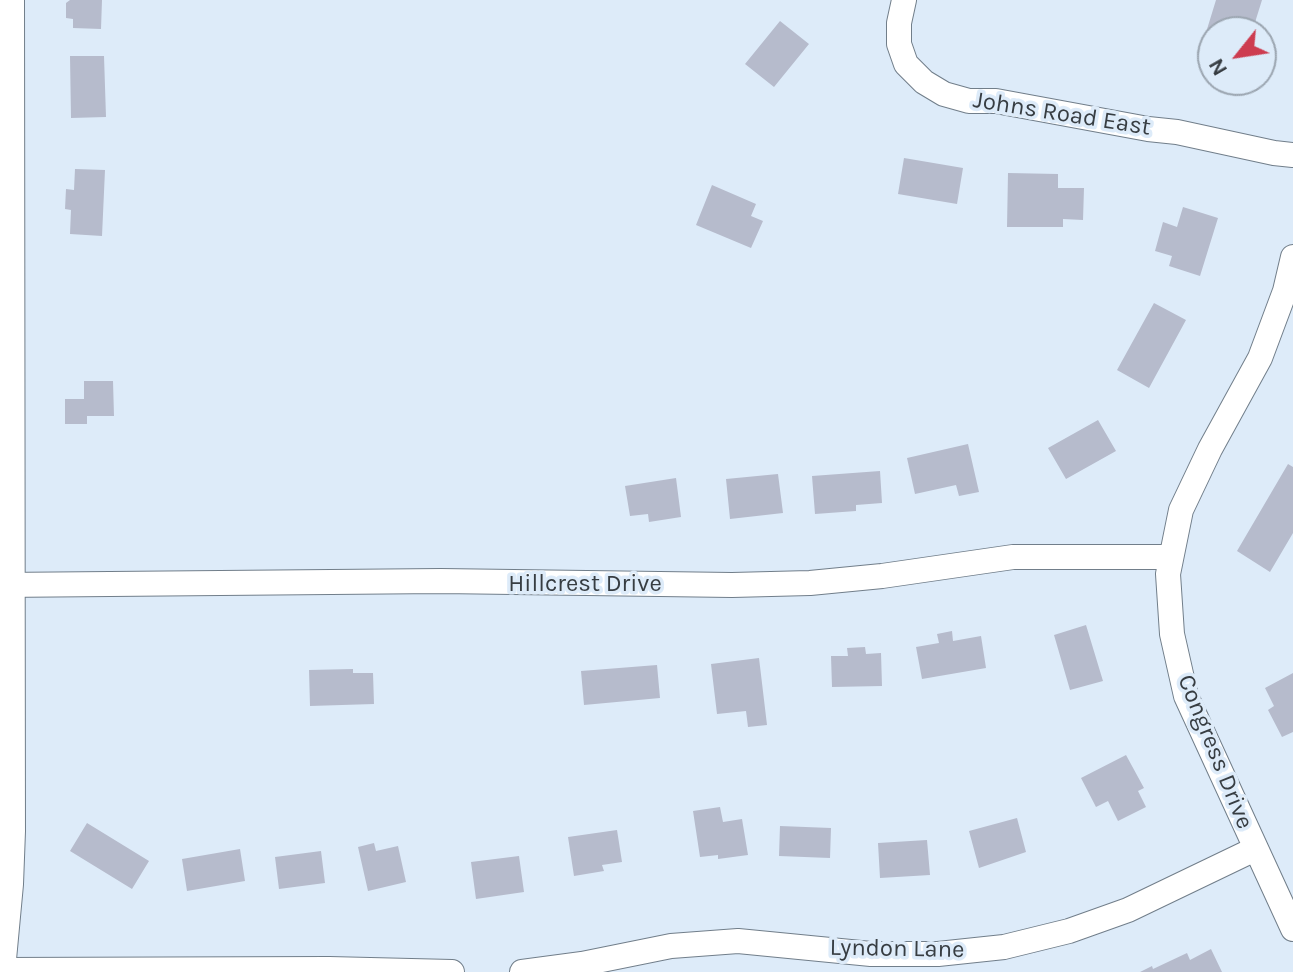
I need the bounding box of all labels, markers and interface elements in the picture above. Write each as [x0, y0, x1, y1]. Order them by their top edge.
north arrow [1197, 16, 1277, 96]
text: N [1203, 54, 1233, 80]
street label: Johns Road East [971, 86, 1153, 142]
street label: Hillcrest Drive [508, 570, 662, 598]
street label: Congress Drive [1171, 671, 1259, 833]
street label: Lyndon Lane [829, 933, 965, 965]

